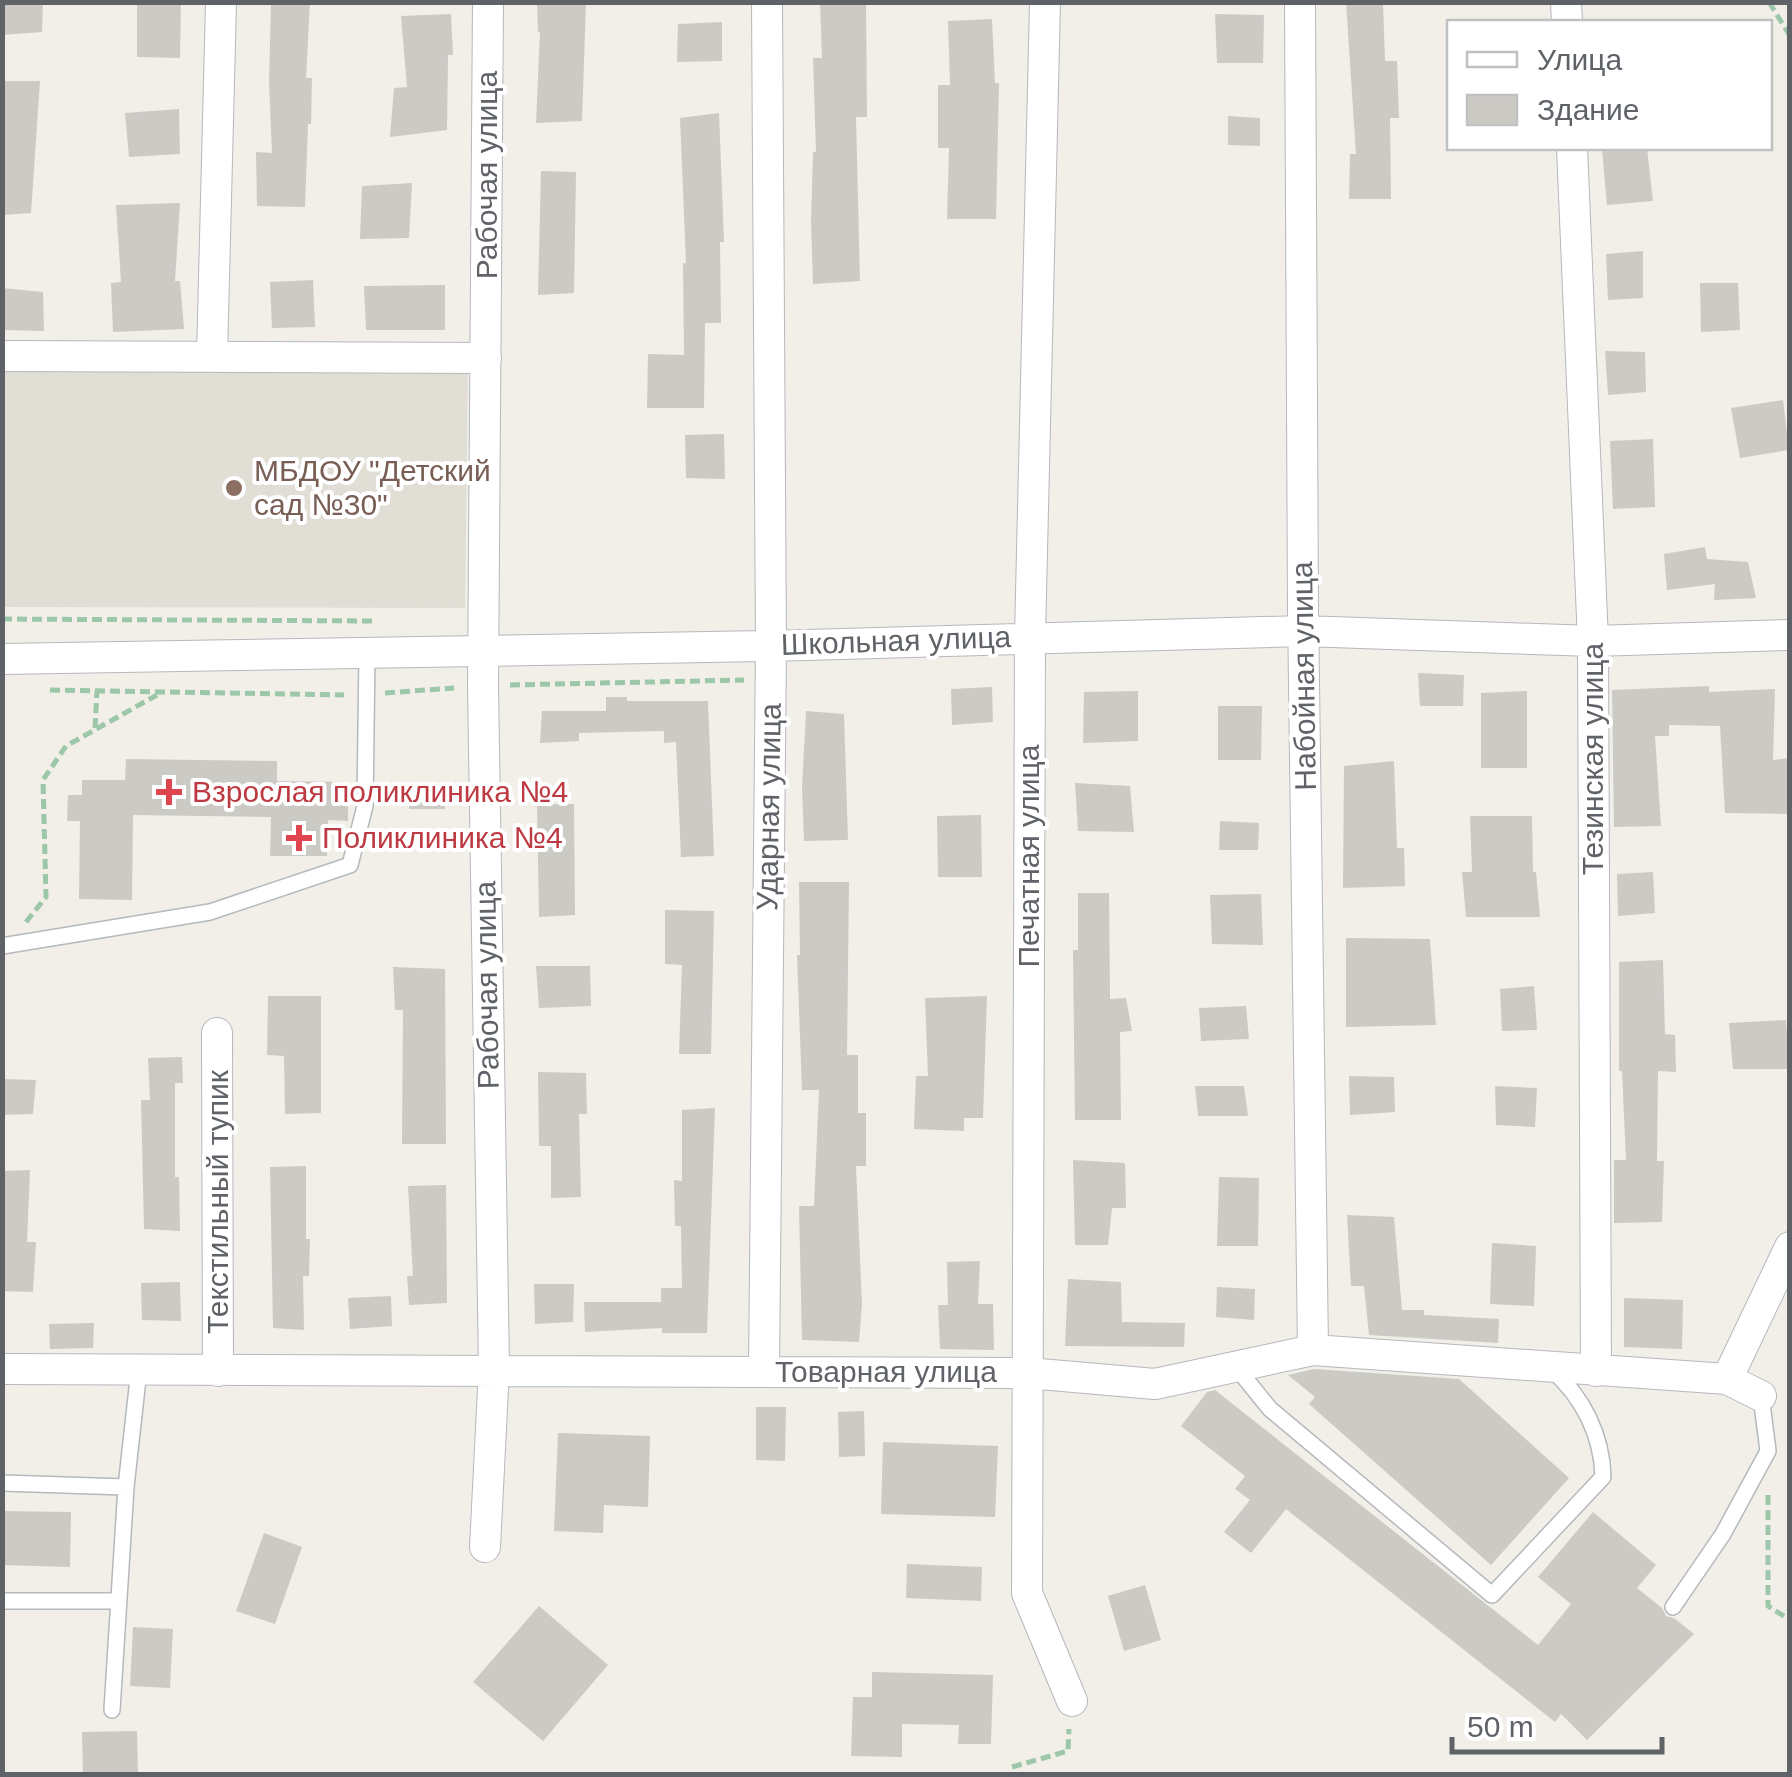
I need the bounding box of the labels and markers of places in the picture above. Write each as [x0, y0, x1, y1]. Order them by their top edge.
place label: МБДОУ "Детский сад №30" [254, 454, 491, 521]
marker: МБДОУ "Детский сад №30" [223, 477, 245, 499]
place label: Взрослая поликлиника №4 [192, 775, 568, 808]
marker: Взрослая поликлиника №4 [156, 779, 182, 805]
place label: Поликлиника №4 [322, 821, 563, 854]
marker: Поликлиника №4 [286, 825, 312, 851]

